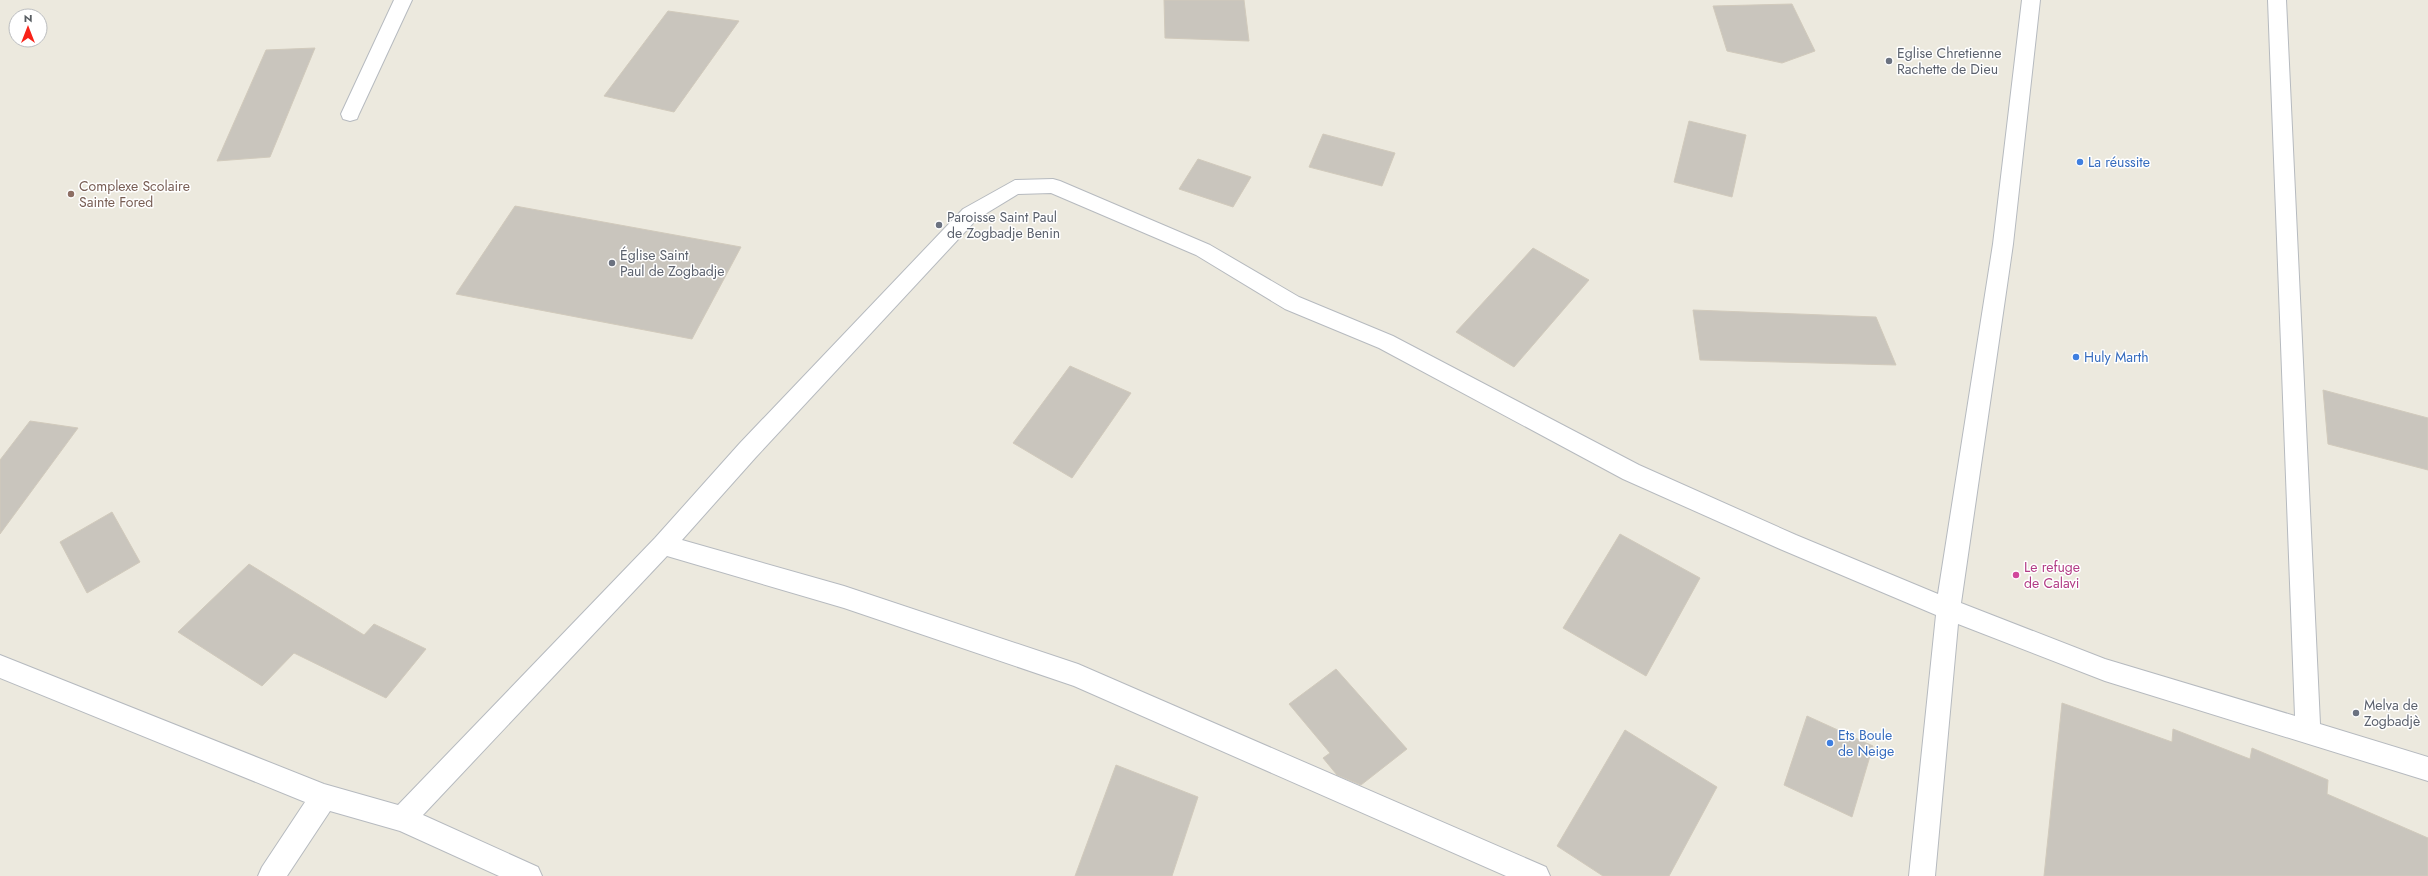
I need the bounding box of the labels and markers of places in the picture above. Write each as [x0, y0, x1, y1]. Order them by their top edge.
place label: Eglise Chretienne Rachette de Dieu [1897, 43, 2001, 79]
marker: Eglise Chretienne Rachette de Dieu [1884, 56, 1894, 66]
place label: La réussite [2088, 152, 2150, 172]
marker: La réussite [2075, 157, 2085, 167]
place label: Complexe Scolaire Sainte Fored [79, 176, 190, 212]
marker: Complexe Scolaire Sainte Fored [66, 189, 76, 199]
place label: Paroisse Saint Paul de Zogbadje Benin [947, 207, 1060, 243]
marker: Paroisse Saint Paul de Zogbadje Benin [934, 220, 944, 230]
place label: Église Saint Paul de Zogbadje [620, 245, 724, 281]
marker: Église Saint Paul de Zogbadje [607, 258, 617, 268]
place label: Huly Marth [2084, 347, 2149, 367]
marker: Huly Marth [2071, 352, 2081, 362]
place label: Le refuge de Calavi [2024, 557, 2080, 593]
marker: Le refuge de Calavi [2011, 570, 2021, 580]
place label: Melva de Zogbadjè [2364, 695, 2420, 731]
marker: Melva de Zogbadjè [2351, 708, 2361, 718]
place label: Ets Boule de Neige [1838, 725, 1894, 761]
marker: Ets Boule de Neige [1825, 738, 1835, 748]

